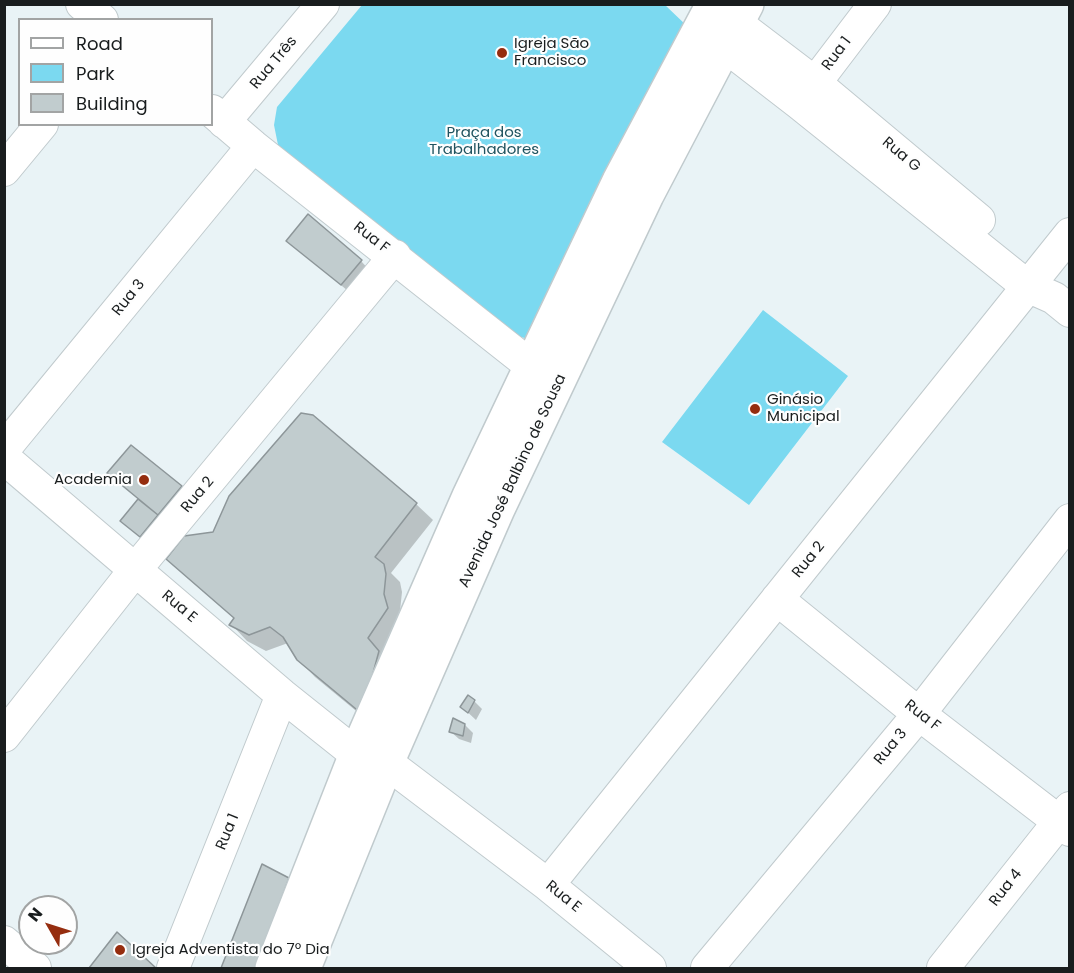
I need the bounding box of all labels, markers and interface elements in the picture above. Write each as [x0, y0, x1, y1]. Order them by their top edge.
legend [18, 18, 213, 126]
text: Road [76, 31, 123, 56]
street label: Rua Três [247, 33, 301, 93]
street label: Rua 1 [818, 34, 856, 74]
place label: Igreja São Francisco [514, 35, 589, 70]
marker: Igreja São Francisco [495, 46, 509, 60]
text: Park [76, 61, 115, 86]
text: Building [76, 91, 148, 116]
park label: Praça dos Trabalhadores [429, 124, 539, 159]
street label: Rua G [878, 134, 924, 176]
street label: Rua F [350, 218, 392, 258]
street label: Rua 3 [109, 276, 149, 320]
street label: Avenida José Balbino de Sousa [455, 371, 571, 591]
place label: Ginásio Municipal [767, 391, 840, 426]
marker: Ginásio Municipal [748, 402, 762, 416]
place label: Academia [54, 471, 132, 489]
marker: Academia [137, 473, 151, 487]
street label: Rua 2 [178, 473, 218, 517]
street label: Rua 2 [789, 538, 829, 582]
street label: Rua E [158, 587, 200, 627]
street label: Rua F [901, 696, 943, 736]
street label: Rua 3 [871, 725, 911, 769]
street label: Rua 1 [213, 811, 243, 853]
street label: Rua 4 [986, 866, 1026, 910]
street label: Rua E [542, 877, 584, 917]
north arrow [18, 895, 78, 955]
text: N [22, 903, 48, 927]
place label: Igreja Adventista do 7º Dia [132, 941, 330, 959]
marker: Igreja Adventista do 7º Dia [113, 943, 127, 957]

